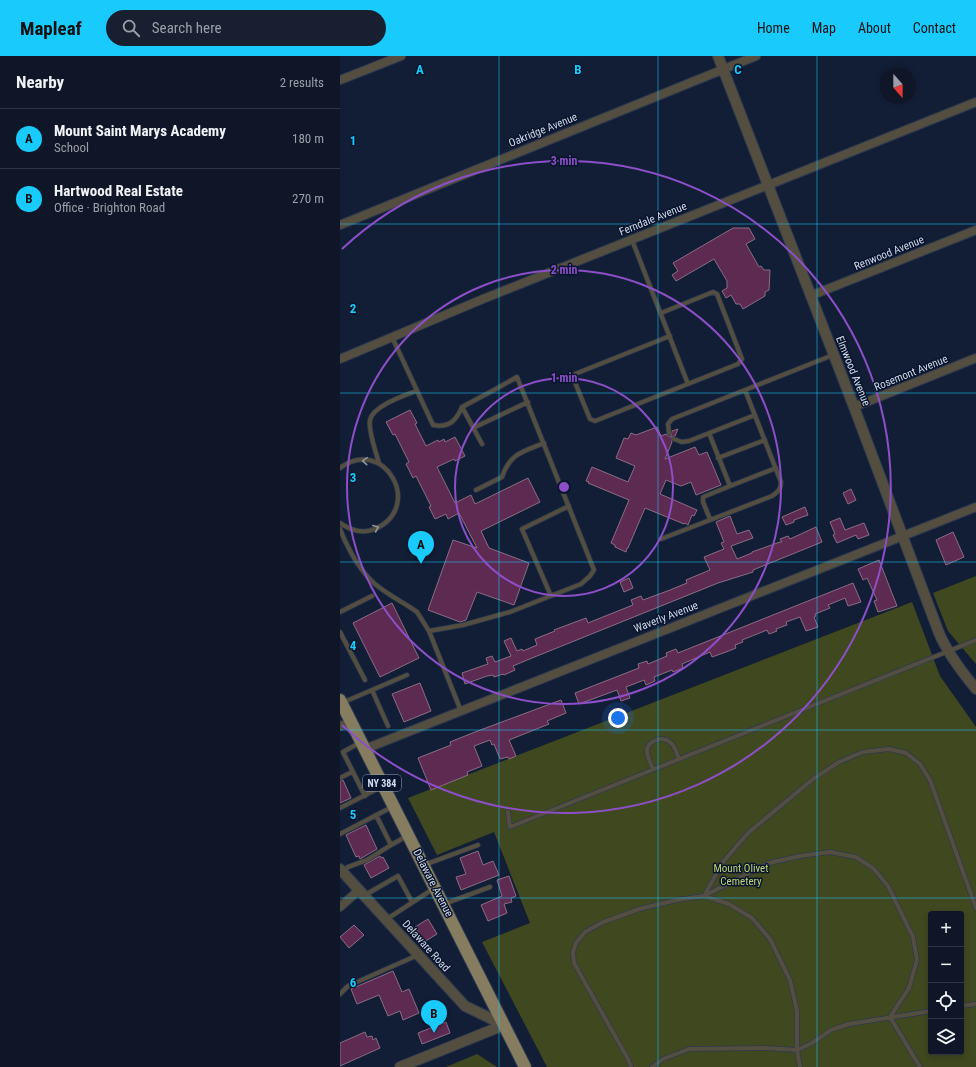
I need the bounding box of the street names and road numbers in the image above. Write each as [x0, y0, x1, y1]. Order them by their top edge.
street label: Oakridge Avenue [507, 110, 579, 150]
street label: Ferndale Avenue [617, 200, 689, 238]
street label: Renwood Avenue [852, 233, 926, 273]
street label: Elmwood Avenue [833, 334, 873, 408]
street label: Rosemont Avenue [872, 352, 950, 394]
street label: Waverly Avenue [632, 599, 700, 635]
road number: NY 384 [363, 775, 401, 791]
street label: Delaware Avenue [410, 847, 456, 919]
street label: Delaware Road [400, 918, 452, 974]

